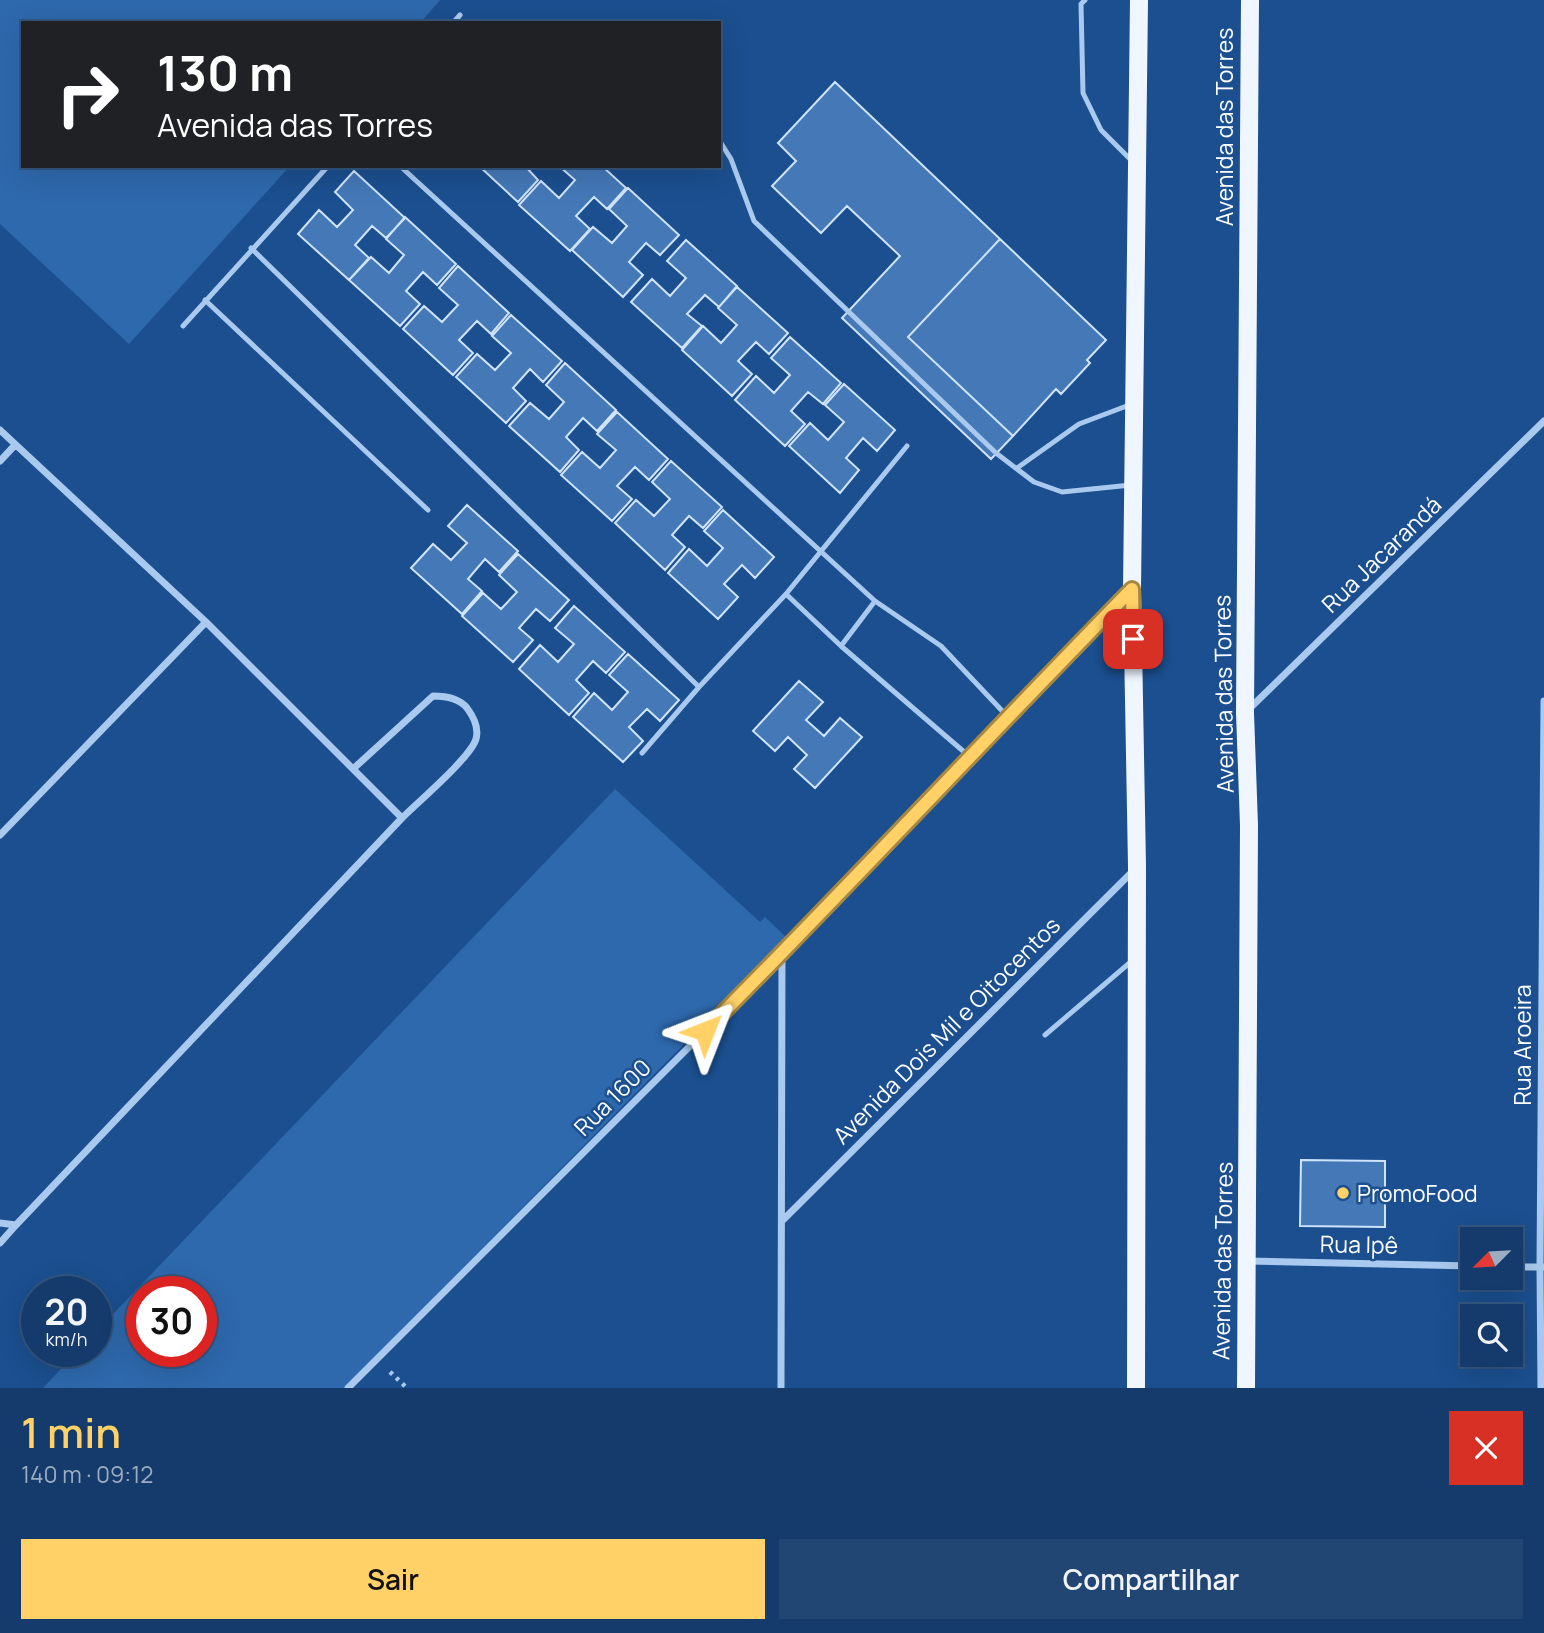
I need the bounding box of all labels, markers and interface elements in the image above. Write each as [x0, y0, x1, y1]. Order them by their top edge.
street label: Avenida das Torres [1208, 28, 1240, 226]
text: 130 m [157, 39, 293, 106]
icon: right [42, 49, 133, 140]
text: Avenida das Torres [157, 103, 433, 147]
street label: Rua Jacarandá [1314, 489, 1448, 619]
street label: Avenida das Torres [1205, 595, 1241, 793]
pin [1103, 609, 1163, 669]
icon: arrive [1114, 620, 1152, 658]
street label: Avenida Dois Mil e Oitocentos [825, 909, 1067, 1151]
street label: Rua Aroeira [1506, 984, 1538, 1106]
position arrow [668, 994, 742, 1068]
street label: Rua 1600 [566, 1051, 658, 1143]
street label: Avenida das Torres [1204, 1162, 1240, 1360]
place label: PromoFood [1357, 1177, 1478, 1209]
marker: PromoFood [1335, 1185, 1351, 1201]
street label: Rua Ipê [1320, 1227, 1398, 1261]
north arrow [1460, 1227, 1522, 1290]
map controls [1460, 1227, 1523, 1367]
speed limit sign: 30 [126, 1276, 217, 1367]
text: 20 [45, 1288, 88, 1336]
button: search [1460, 1304, 1523, 1367]
text: km/h [46, 1327, 87, 1351]
text: 1 min [21, 1403, 121, 1461]
button: close [1449, 1411, 1523, 1485]
text: 140 m · 09:12 [21, 1458, 153, 1490]
button: Sair [21, 1539, 765, 1619]
button: Compartilhar [779, 1539, 1523, 1619]

